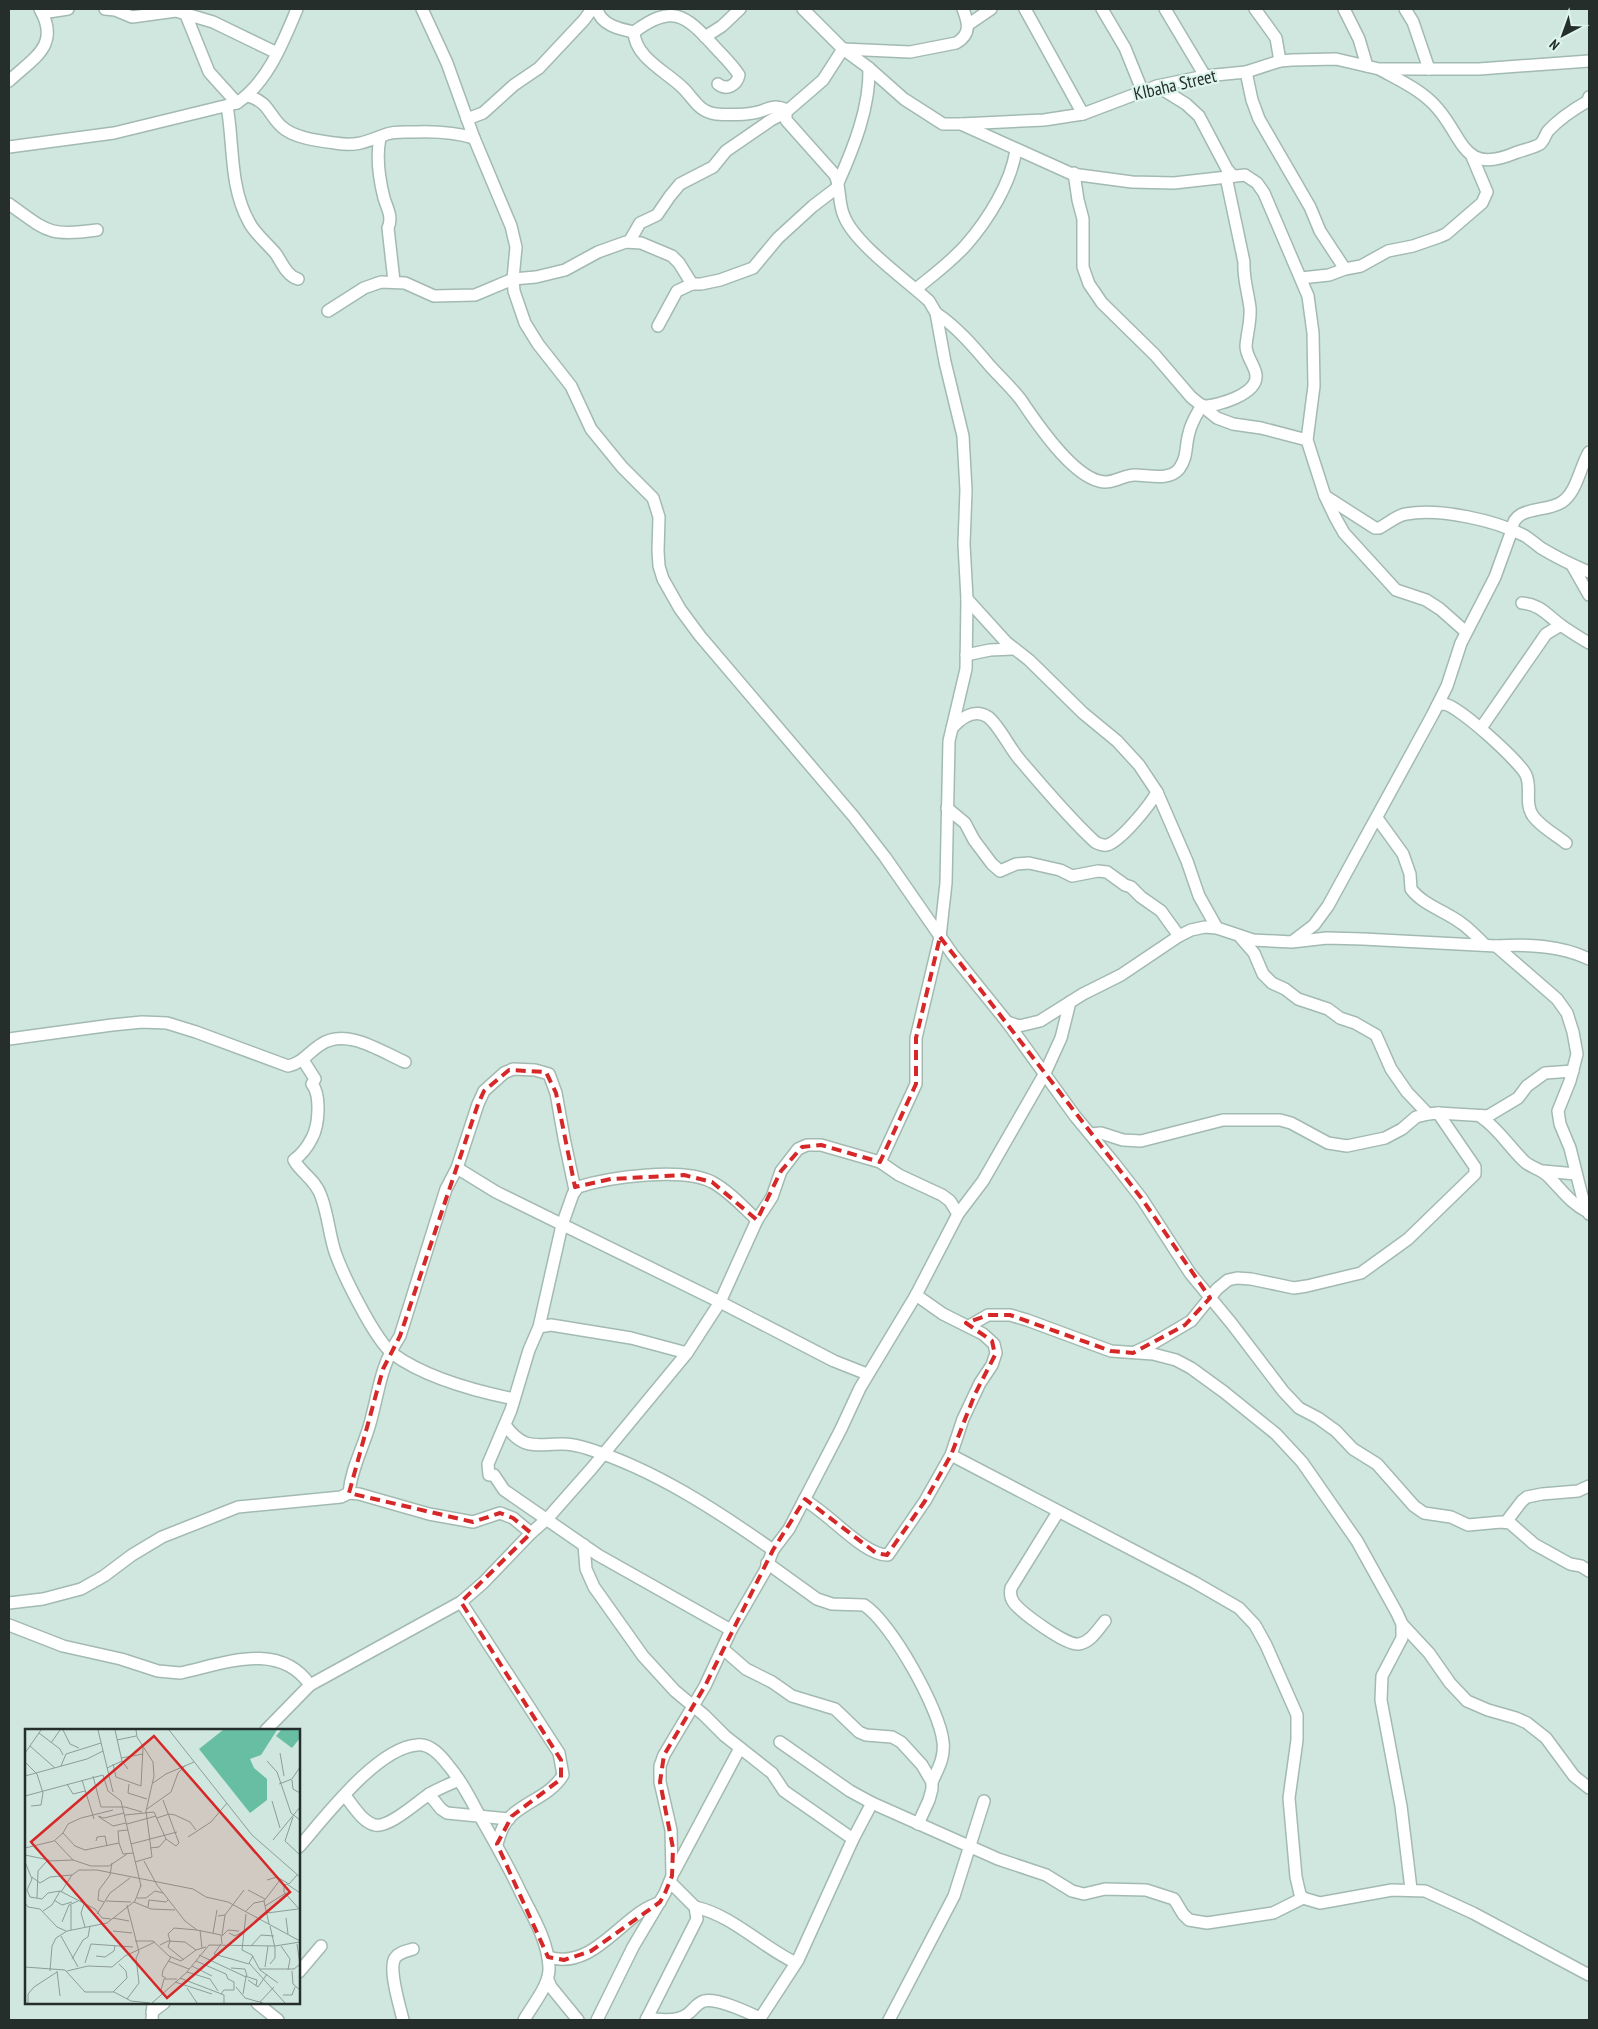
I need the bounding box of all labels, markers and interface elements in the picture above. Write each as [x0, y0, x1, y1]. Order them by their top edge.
north arrow [1538, 10, 1588, 60]
text: N [1546, 36, 1563, 54]
street label: KIbaha Street [1131, 64, 1219, 105]
inset map [25, 1729, 300, 2004]

